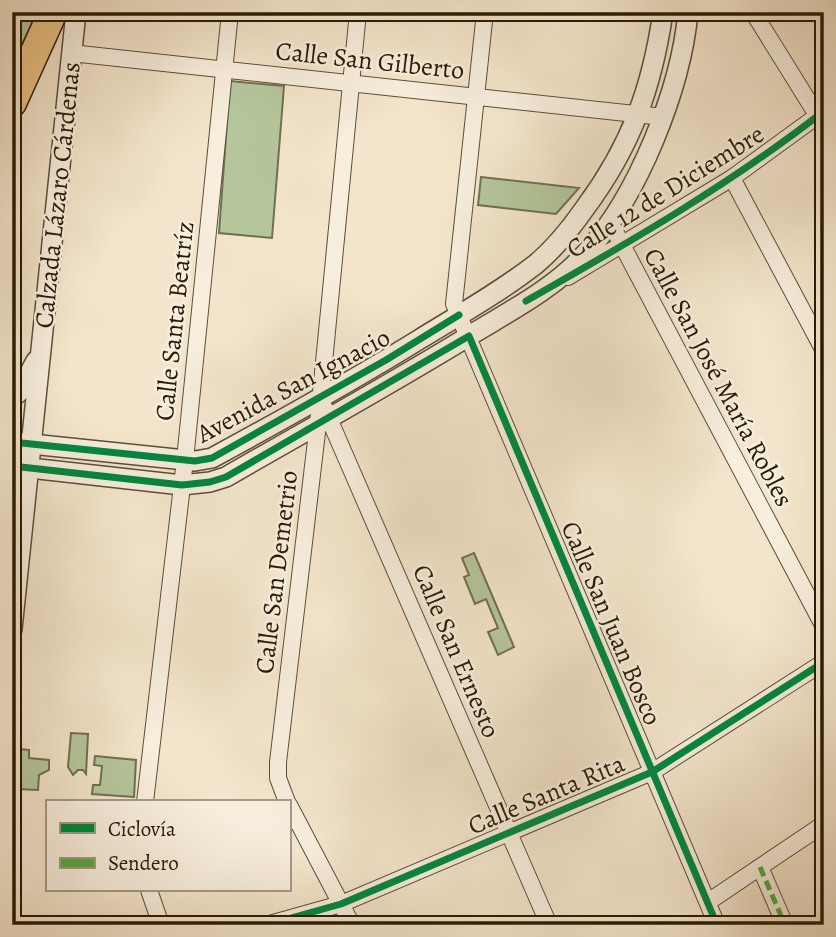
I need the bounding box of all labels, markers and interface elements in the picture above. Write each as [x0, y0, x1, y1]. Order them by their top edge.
street label: Calle San Gilberto [274, 33, 466, 88]
street label: Calzada Lázaro Cárdenas [26, 60, 89, 330]
street label: Calle 12 de Diciembre [560, 116, 771, 266]
street label: Calle Santa Beatríz [147, 220, 202, 422]
street label: Calle San José María Robles [635, 242, 802, 513]
street label: Avenida San Ignacio [189, 320, 396, 452]
street label: Calle San Demetrio [247, 468, 306, 676]
street label: Calle San Juan Bosco [553, 516, 670, 730]
street label: Calle San Ernesto [404, 559, 509, 743]
street label: Calle Santa Rita [462, 746, 630, 843]
legend [46, 800, 290, 892]
text: Ciclovía [108, 815, 176, 843]
text: Sendero [108, 849, 179, 877]

